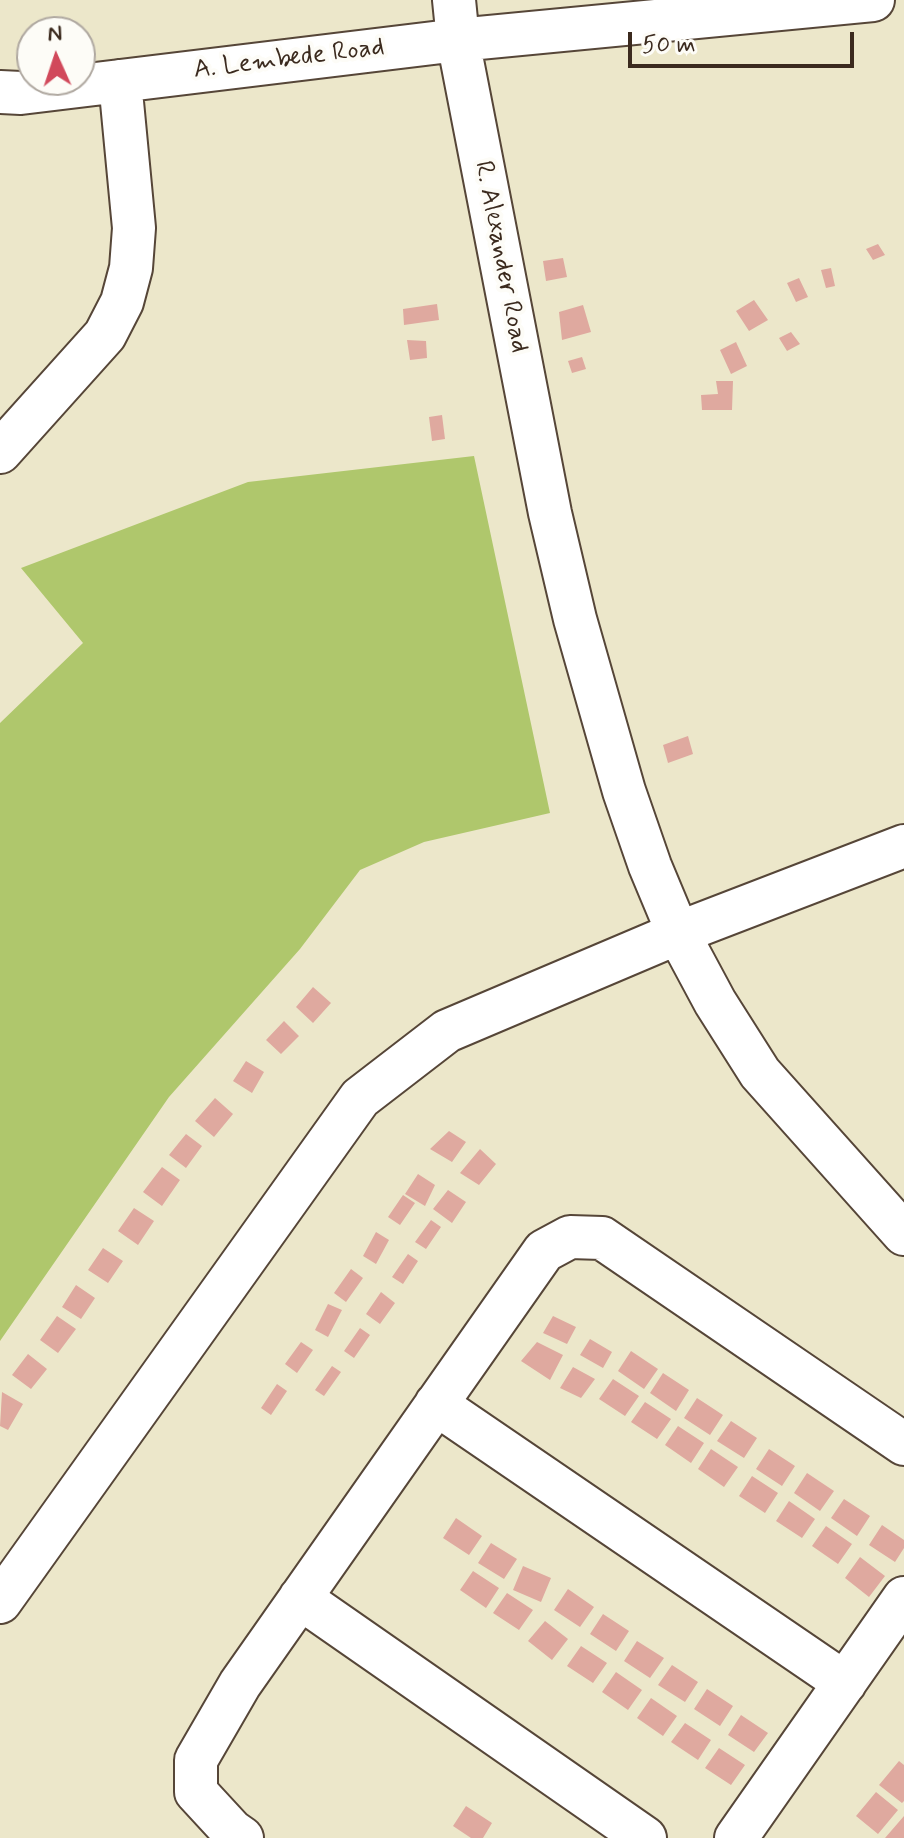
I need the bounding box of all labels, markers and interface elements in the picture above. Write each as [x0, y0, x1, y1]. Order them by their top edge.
north arrow [16, 16, 96, 96]
scale bar [632, 16, 858, 66]
text: N [47, 20, 63, 48]
text: 50 m [642, 30, 696, 61]
street label: A. Lembede Road [192, 33, 386, 87]
street label: R. Alexander Road [466, 159, 534, 355]

